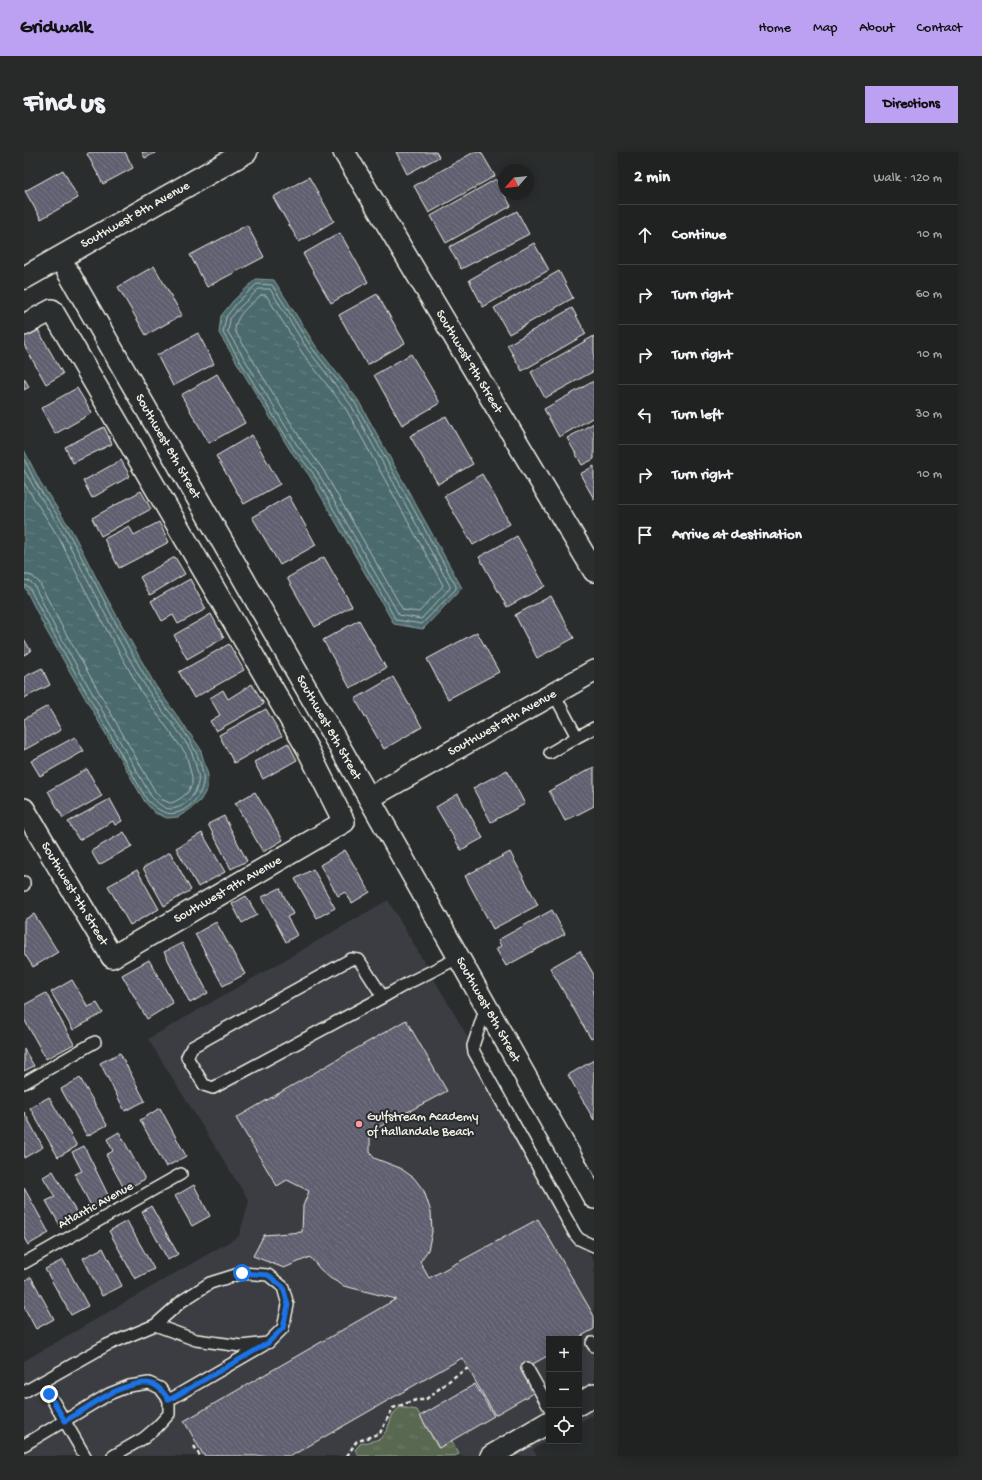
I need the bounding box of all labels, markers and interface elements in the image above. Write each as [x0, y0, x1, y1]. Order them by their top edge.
text: Gridwalk [20, 17, 92, 40]
text: Home [759, 20, 791, 37]
text: Map [813, 20, 837, 37]
text: About [859, 20, 895, 37]
text: Contact [917, 20, 962, 37]
button: Directions [865, 86, 958, 123]
text: Find us [24, 88, 104, 121]
north arrow [498, 164, 534, 200]
text: 2 min [634, 168, 670, 188]
text: Walk · 120 m [874, 171, 942, 186]
street label: Southwest 8th Avenue [78, 178, 193, 252]
icon: ahead [634, 224, 656, 246]
text: Continue [672, 226, 726, 244]
text: 10 m [917, 227, 942, 242]
icon: right [634, 284, 656, 306]
text: Turn right [672, 286, 732, 304]
text: 60 m [916, 287, 942, 302]
street label: Southwest 9th Street [432, 307, 507, 417]
icon: right [634, 344, 656, 366]
text: Turn right [672, 346, 732, 364]
text: 10 m [917, 347, 942, 362]
street label: Southwest 8th Street [132, 391, 205, 503]
icon: left [634, 404, 656, 426]
text: Turn left [672, 406, 723, 424]
text: 30 m [916, 407, 942, 422]
icon: right [634, 464, 656, 486]
text: Turn right [672, 466, 732, 484]
text: 10 m [917, 467, 942, 482]
icon: arrive [634, 524, 656, 546]
text: Arrive at destination [672, 526, 802, 544]
street label: Southwest 8th Street [293, 672, 365, 784]
street label: Southwest 9th Avenue [445, 686, 559, 759]
street label: Southwest 7th Street [37, 840, 112, 950]
street label: Southwest 9th Avenue [171, 853, 285, 927]
street label: Southwest 8th Street [452, 954, 524, 1066]
place label: Gulfstream Academy of Hallandale Beach [367, 1110, 479, 1140]
marker: Gulfstream Academy of Hallandale Beach [354, 1119, 364, 1129]
street label: Atlantic Avenue [56, 1179, 137, 1233]
route start [233, 1264, 251, 1282]
map controls [546, 1336, 582, 1444]
button: + [546, 1336, 582, 1372]
button: − [546, 1372, 582, 1408]
route end [40, 1385, 58, 1403]
button: locate [546, 1408, 582, 1444]

